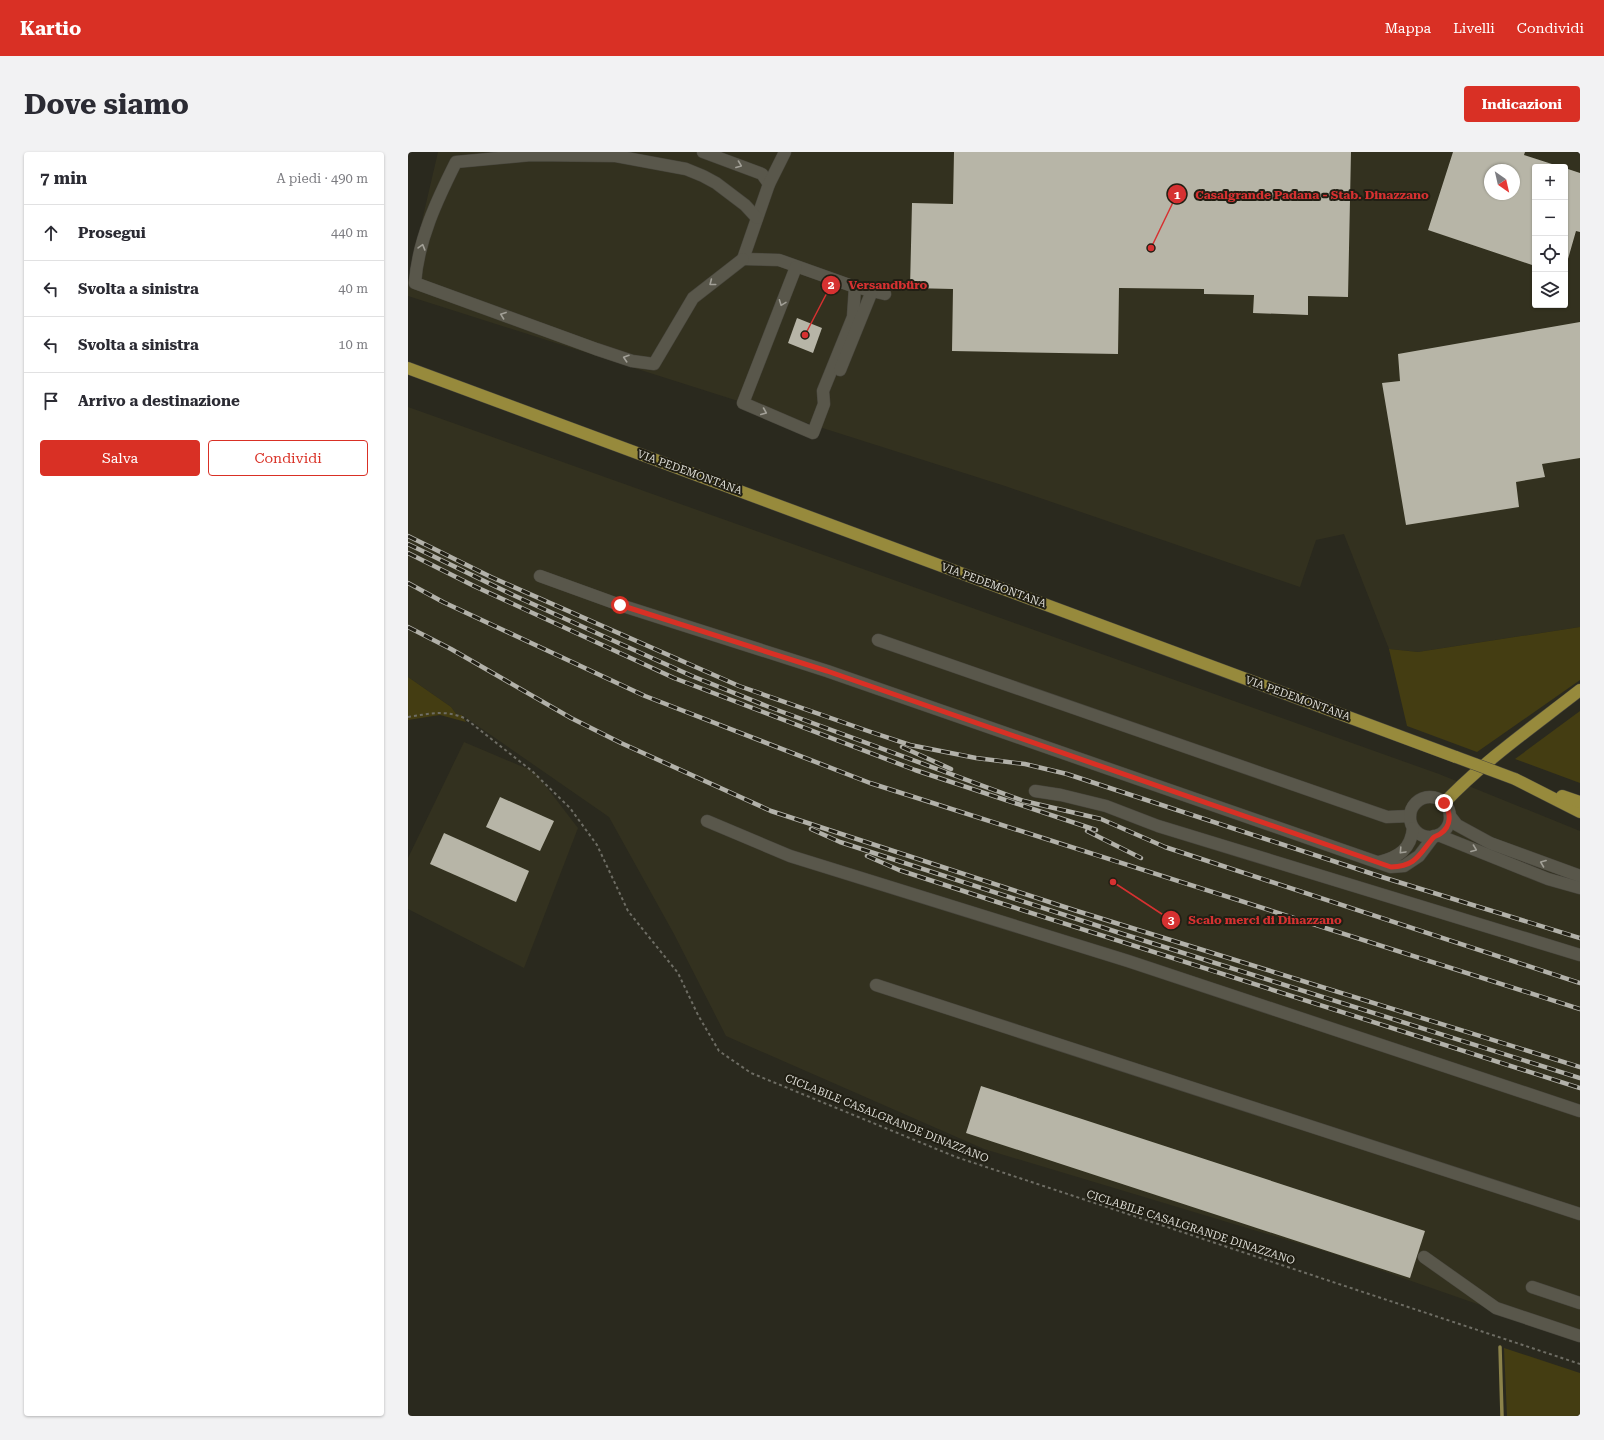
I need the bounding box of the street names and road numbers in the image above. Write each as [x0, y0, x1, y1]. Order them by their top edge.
street label: VIA PEDEMONTANA [635, 447, 744, 498]
street label: VIA PEDEMONTANA [939, 560, 1048, 611]
street label: VIA PEDEMONTANA [1243, 673, 1352, 724]
street label: CICLABILE CASALGRANDE DINAZZANO [783, 1072, 991, 1166]
street label: CICLABILE CASALGRANDE DINAZZANO [1085, 1188, 1297, 1267]

